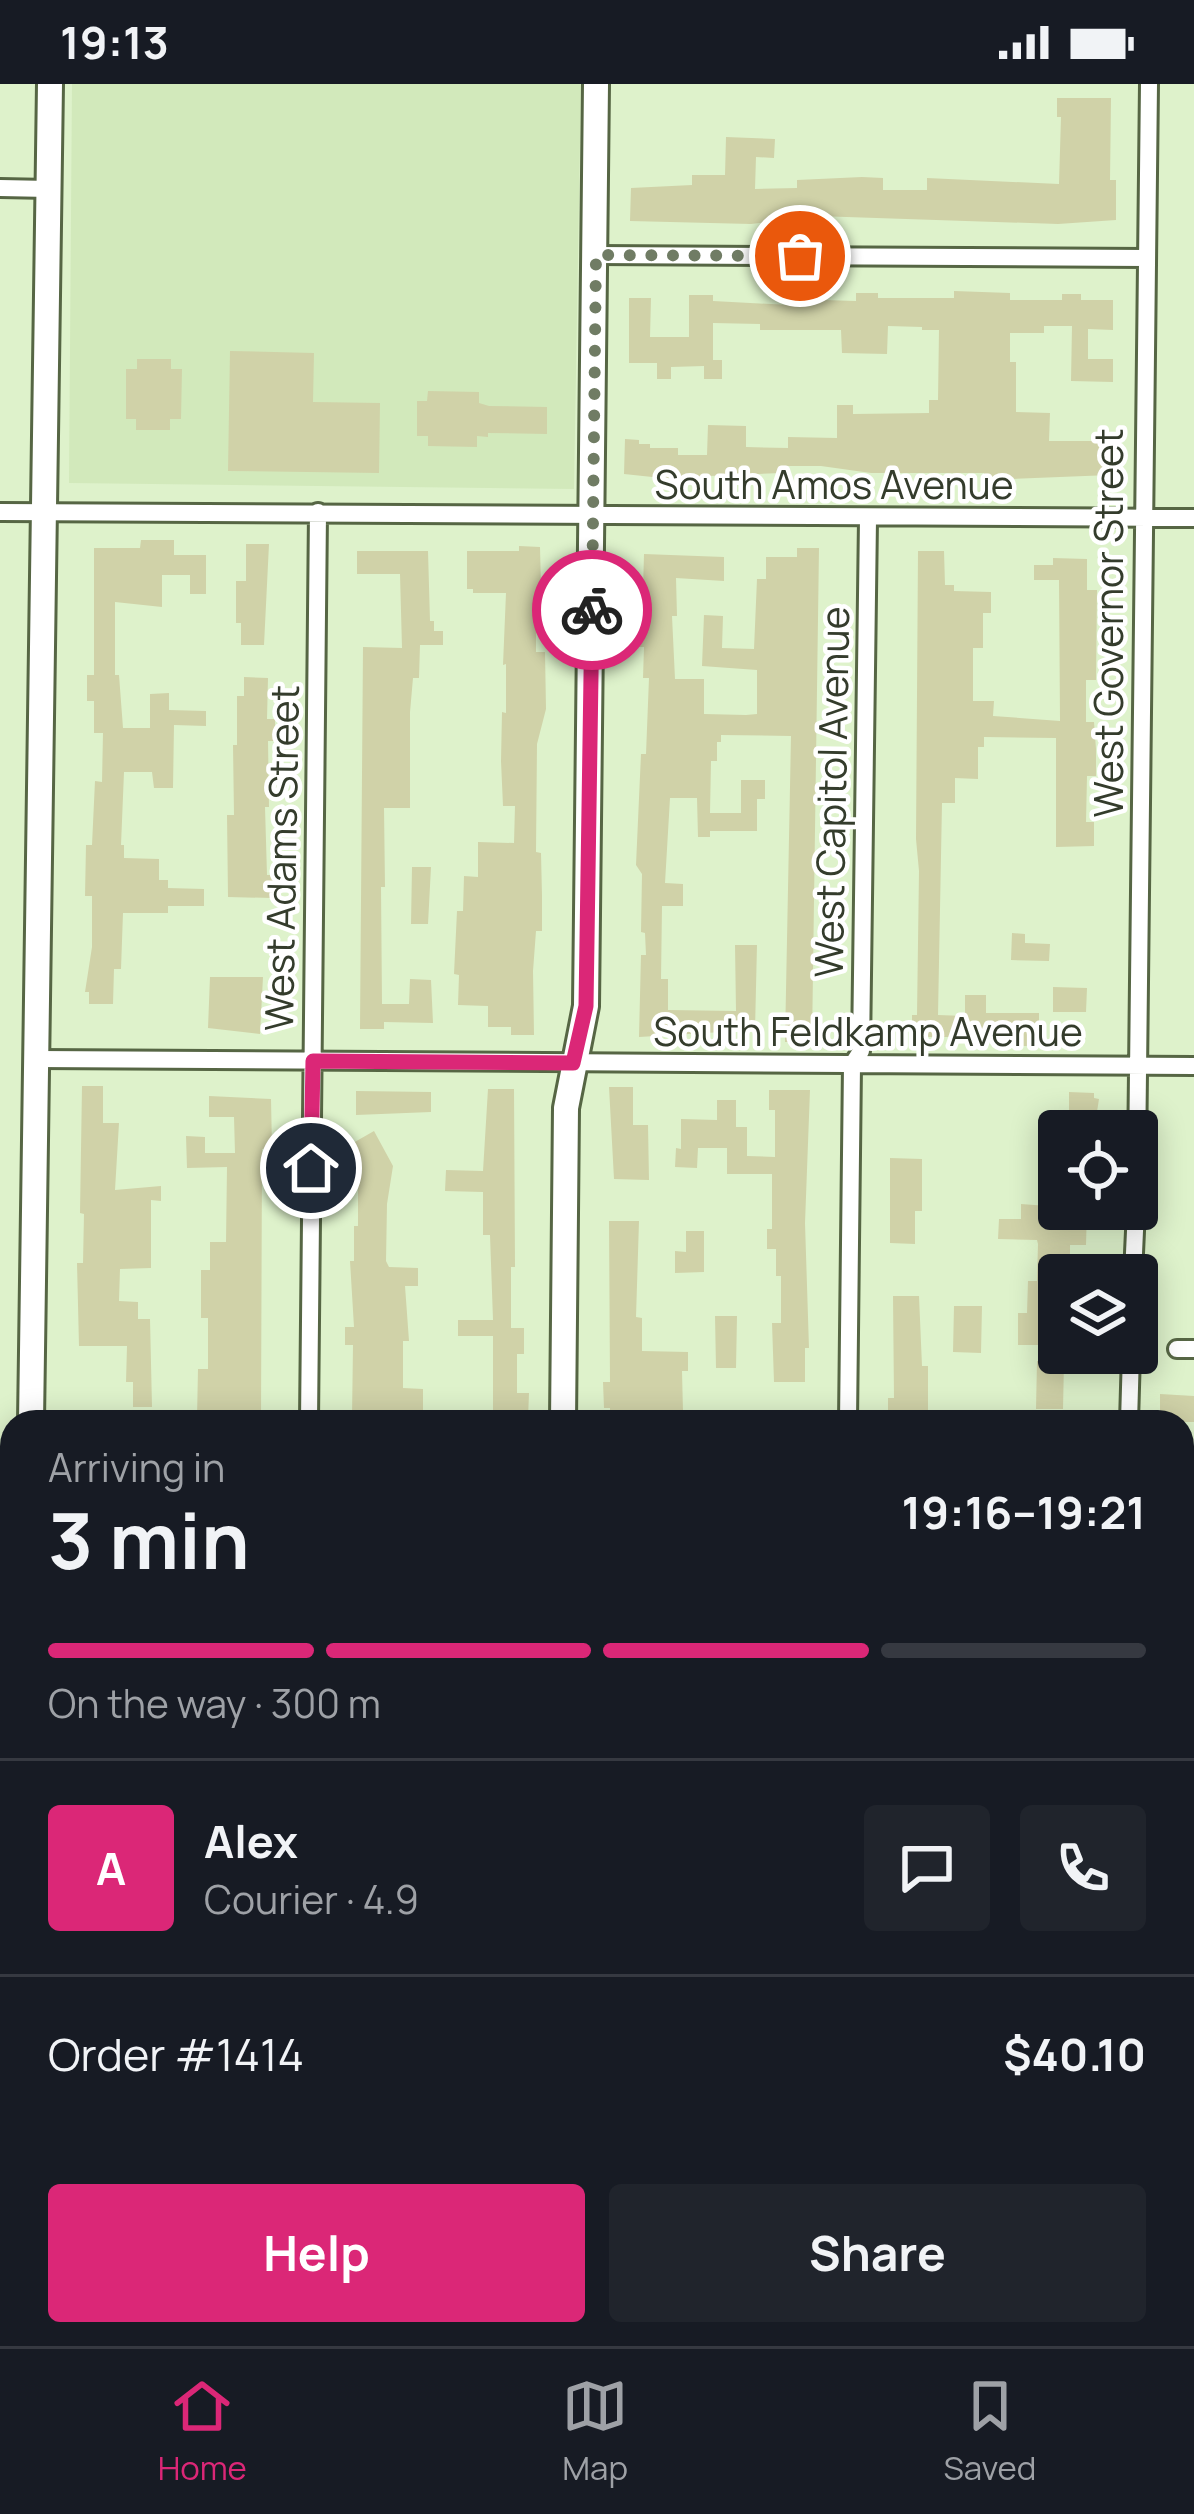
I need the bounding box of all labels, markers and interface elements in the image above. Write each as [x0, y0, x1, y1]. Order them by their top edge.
text: 19:13 [60, 11, 169, 73]
pin [749, 205, 851, 307]
icon: bag [767, 223, 833, 289]
street label: West Governor Street [1081, 428, 1135, 818]
street label: South Amos Avenue [654, 457, 1014, 511]
courier [532, 550, 652, 670]
icon: bike [559, 577, 625, 643]
street label: West Capitol Avenue [801, 606, 861, 978]
street label: West Adams Street [251, 684, 311, 1032]
street label: South Feldkamp Avenue [653, 1004, 1083, 1058]
map controls [1038, 1110, 1158, 1374]
button: locate [1038, 1110, 1158, 1230]
pin [260, 1117, 362, 1219]
icon: home [278, 1135, 344, 1201]
button: layers [1038, 1254, 1158, 1374]
text: Arriving in [48, 1440, 225, 1494]
text: 19:16–19:21 [902, 1481, 1146, 1543]
text: 3 min [48, 1486, 250, 1592]
text: On the way · 300 m [48, 1676, 381, 1730]
button: chat [864, 1805, 990, 1931]
button: phone [1020, 1805, 1146, 1931]
text: Alex [204, 1810, 298, 1872]
text: A [96, 1837, 126, 1899]
text: Courier · 4.9 [204, 1872, 419, 1926]
text: Order #1414 [48, 2023, 304, 2085]
text: $40.10 [1003, 2023, 1146, 2085]
button: Help [48, 2184, 585, 2322]
button: Share [609, 2184, 1146, 2322]
tab: Home [158, 2373, 247, 2490]
tab: Map [562, 2373, 628, 2490]
tab: Saved [943, 2373, 1036, 2490]

